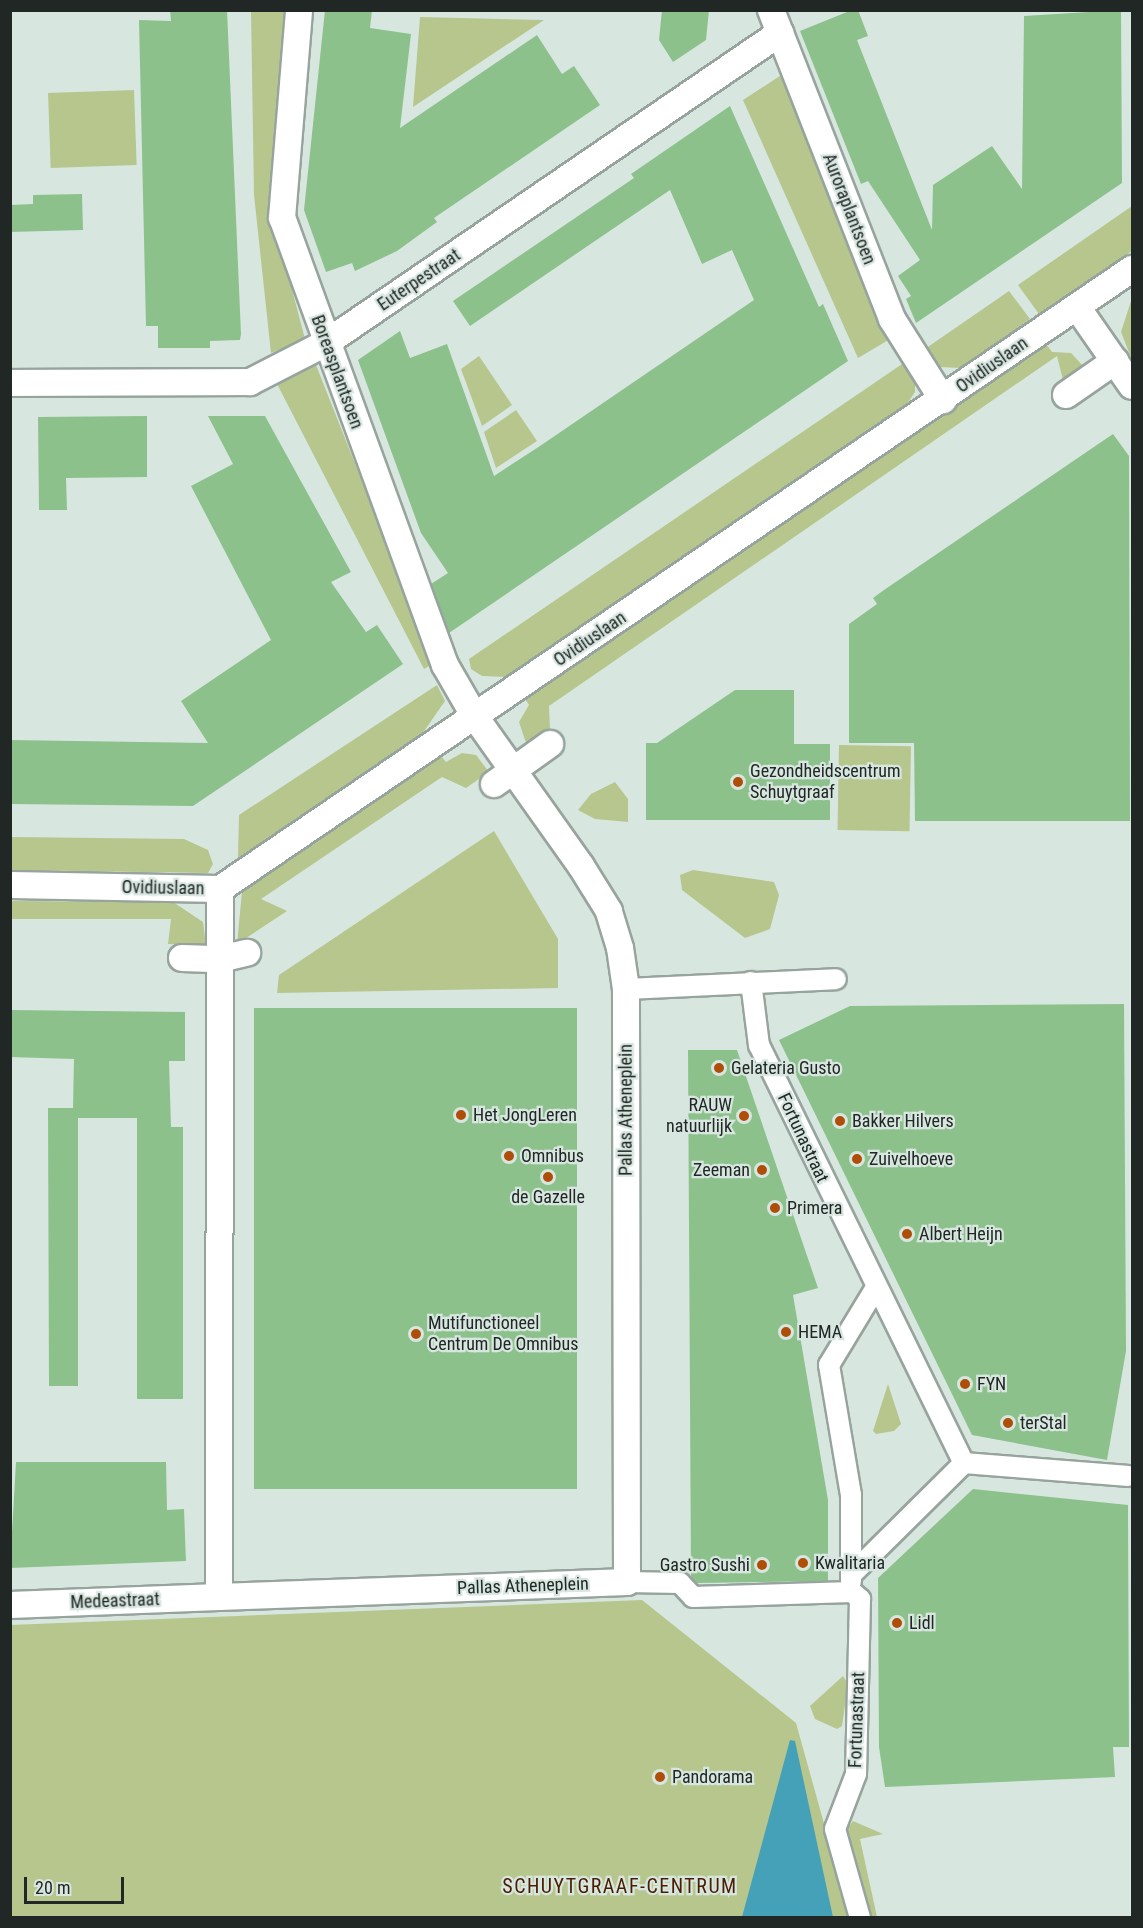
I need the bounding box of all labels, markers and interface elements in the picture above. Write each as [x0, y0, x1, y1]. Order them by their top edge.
street label: Auroraplantsoen [818, 150, 880, 268]
street label: Euterpestraat [373, 244, 465, 316]
street label: Boreasplantsoen [306, 312, 368, 432]
street label: Ovidiuslaan [952, 332, 1032, 398]
street label: Ovidiuslaan [550, 607, 630, 671]
place label: Gezondheidscentrum Schuytgraaf [750, 761, 900, 804]
marker: Gezondheidscentrum Schuytgraaf [731, 775, 745, 789]
street label: Ovidiuslaan [121, 876, 205, 900]
street label: Pallas Atheneplein [615, 1044, 637, 1176]
place label: Gelateria Gusto [731, 1057, 841, 1079]
marker: Gelateria Gusto [712, 1061, 726, 1075]
street label: Fortunastraat [773, 1090, 833, 1186]
place label: RAUW natuurlijk [666, 1095, 732, 1138]
place label: Het JongLeren [473, 1104, 577, 1126]
marker: Het JongLeren [454, 1108, 468, 1122]
marker: RAUW natuurlijk [737, 1109, 751, 1123]
place label: Bakker Hilvers [852, 1110, 954, 1132]
marker: Bakker Hilvers [833, 1114, 847, 1128]
place label: Omnibus [521, 1145, 584, 1167]
place label: Zuivelhoeve [869, 1148, 953, 1170]
marker: Omnibus [502, 1149, 516, 1163]
marker: Zuivelhoeve [850, 1152, 864, 1166]
place label: Zeeman [693, 1159, 750, 1181]
marker: Zeeman [755, 1163, 769, 1177]
marker: de Gazelle [541, 1170, 555, 1184]
place label: de Gazelle [511, 1186, 585, 1208]
place label: Primera [787, 1197, 842, 1219]
marker: Primera [768, 1201, 782, 1215]
place label: Albert Heijn [919, 1223, 1003, 1245]
marker: Albert Heijn [900, 1227, 914, 1241]
place label: Mutifunctioneel Centrum De Omnibus [428, 1313, 578, 1356]
place label: HEMA [798, 1321, 842, 1343]
marker: HEMA [779, 1325, 793, 1339]
marker: Mutifunctioneel Centrum De Omnibus [409, 1327, 423, 1341]
place label: FYN [977, 1373, 1006, 1395]
marker: FYN [958, 1377, 972, 1391]
place label: terStal [1020, 1412, 1067, 1434]
marker: terStal [1001, 1416, 1015, 1430]
place label: Kwalitaria [815, 1552, 885, 1574]
place label: Gastro Sushi [660, 1554, 750, 1576]
marker: Kwalitaria [796, 1556, 810, 1570]
marker: Gastro Sushi [755, 1558, 769, 1572]
street label: Pallas Atheneplein [457, 1573, 589, 1599]
street label: Medeastraat [70, 1589, 160, 1613]
place label: Lidl [909, 1612, 935, 1634]
marker: Lidl [890, 1616, 904, 1630]
street label: Fortunastraat [845, 1672, 869, 1768]
place label: Pandorama [672, 1766, 753, 1788]
marker: Pandorama [653, 1770, 667, 1784]
scale bar [27, 1865, 128, 1903]
district label: SCHUYTGRAAF-CENTRUM [502, 1874, 738, 1898]
text: 20 m [35, 1877, 70, 1898]

